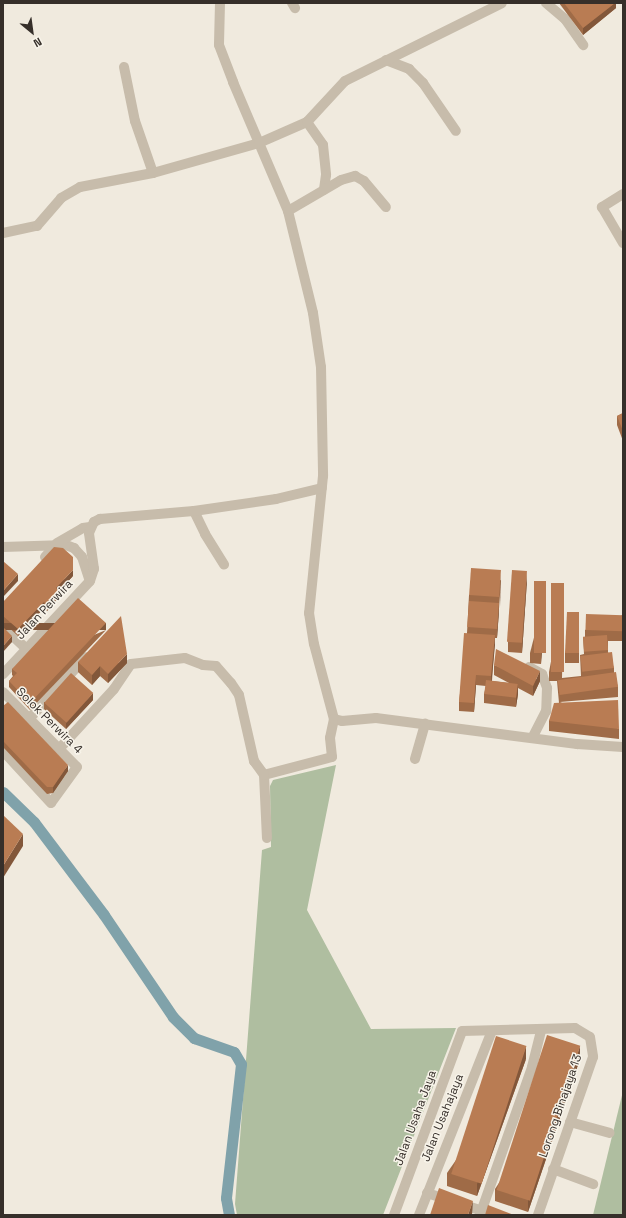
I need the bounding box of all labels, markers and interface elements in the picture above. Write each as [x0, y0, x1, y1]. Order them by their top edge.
north arrow [12, 12, 52, 52]
text: N [31, 35, 44, 50]
street label: Jalan Perwira [14, 577, 76, 643]
street label: Solok Perwira 4 [13, 685, 85, 757]
street label: Lorong Binajaya 13 [537, 1052, 585, 1160]
street label: Jalan Usaha Jaya [392, 1068, 440, 1168]
street label: Jalan Usahajaya [419, 1072, 467, 1164]

